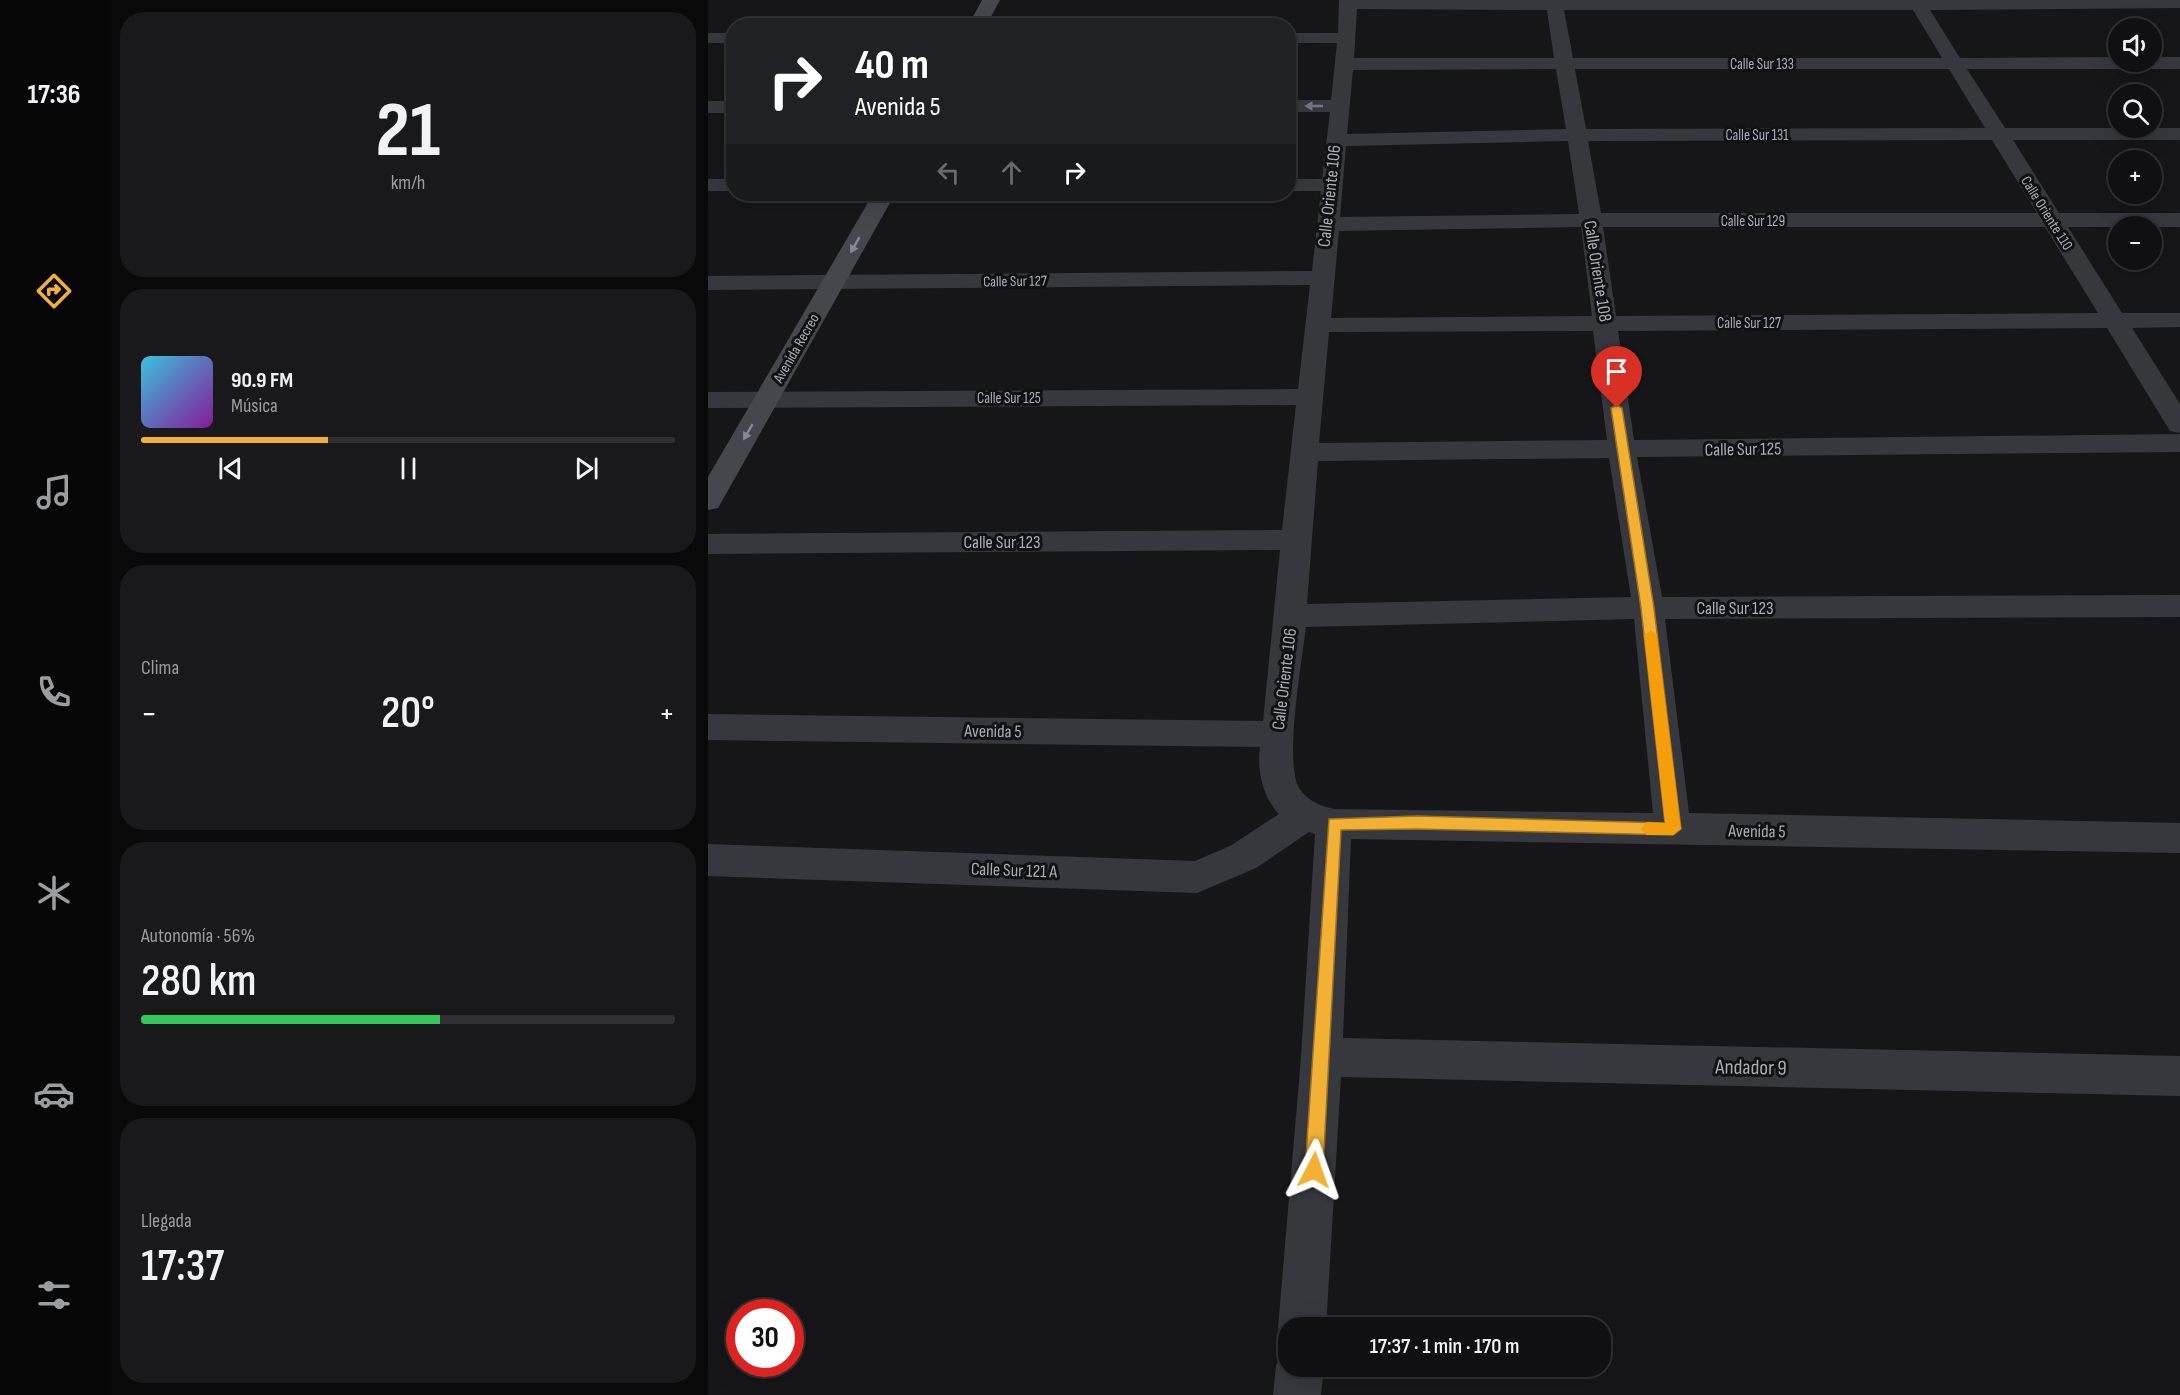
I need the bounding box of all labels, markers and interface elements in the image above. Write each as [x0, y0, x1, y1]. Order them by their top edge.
map controls [2108, 18, 2162, 270]
button: sound [2108, 18, 2162, 72]
text: 40 m [855, 40, 929, 91]
icon: right [756, 42, 834, 120]
street label: Calle Sur 133 [1730, 55, 1794, 74]
text: 17:36 [28, 79, 80, 111]
button: search [2108, 84, 2162, 138]
text: 21 [376, 85, 440, 178]
text: Avenida 5 [855, 91, 941, 123]
one-way arrow [1305, 101, 1324, 111]
street label: Calle Sur 131 [1726, 126, 1789, 145]
street label: Calle Oriente 106 [1314, 144, 1345, 248]
button: + [2108, 150, 2162, 204]
icon: left [932, 156, 965, 189]
icon: ahead [995, 156, 1028, 189]
icon: right [1058, 156, 1091, 189]
text: km/h [391, 171, 425, 195]
street label: Calle Oriente 110 [2016, 173, 2077, 254]
street label: Calle Sur 129 [1721, 212, 1785, 231]
button: − [2108, 216, 2162, 270]
street label: Calle Oriente 108 [1579, 219, 1616, 323]
one-way arrow [850, 236, 860, 253]
icon: directions [33, 270, 75, 312]
street label: Calle Sur 127 [983, 271, 1047, 292]
street label: Avenida Recreo [769, 310, 824, 387]
street label: Calle Sur 127 [1717, 314, 1781, 333]
pin [1591, 346, 1642, 408]
icon: arrive [1600, 355, 1633, 388]
text: 90.9 FM [231, 367, 293, 394]
street label: Calle Sur 125 [977, 389, 1041, 408]
text: Música [231, 394, 278, 418]
one-way arrow [743, 424, 753, 441]
street label: Calle Sur 125 [1705, 438, 1781, 461]
icon: previous [214, 452, 247, 485]
icon: pause [392, 452, 425, 485]
icon: next [570, 452, 603, 485]
icon: music [33, 471, 75, 513]
street label: Calle Sur 123 [964, 532, 1040, 553]
street label: Calle Sur 123 [1697, 598, 1773, 619]
street label: Calle Oriente 106 [1268, 627, 1301, 731]
text: Clima [141, 656, 179, 680]
icon: phone [33, 671, 75, 713]
text: 20° [381, 686, 435, 741]
text: − [141, 694, 157, 734]
text: + [659, 694, 675, 734]
street label: Avenida 5 [963, 720, 1022, 742]
street label: Avenida 5 [1727, 820, 1786, 842]
street label: Calle Sur 121 A [971, 859, 1058, 883]
icon: climate [33, 872, 75, 914]
text: Autonomía · 56% [141, 924, 255, 948]
text: 280 km [141, 954, 256, 1009]
street label: Andador 9 [1714, 1054, 1787, 1081]
icon: car [33, 1073, 75, 1115]
position arrow [1282, 1138, 1346, 1202]
text: Llegada [141, 1209, 192, 1233]
text: 17:37 [141, 1239, 224, 1294]
icon: filters [33, 1274, 75, 1316]
speed limit sign: 30 [726, 1299, 804, 1377]
text: 17:37 · 1 min · 170 m [1370, 1333, 1519, 1360]

